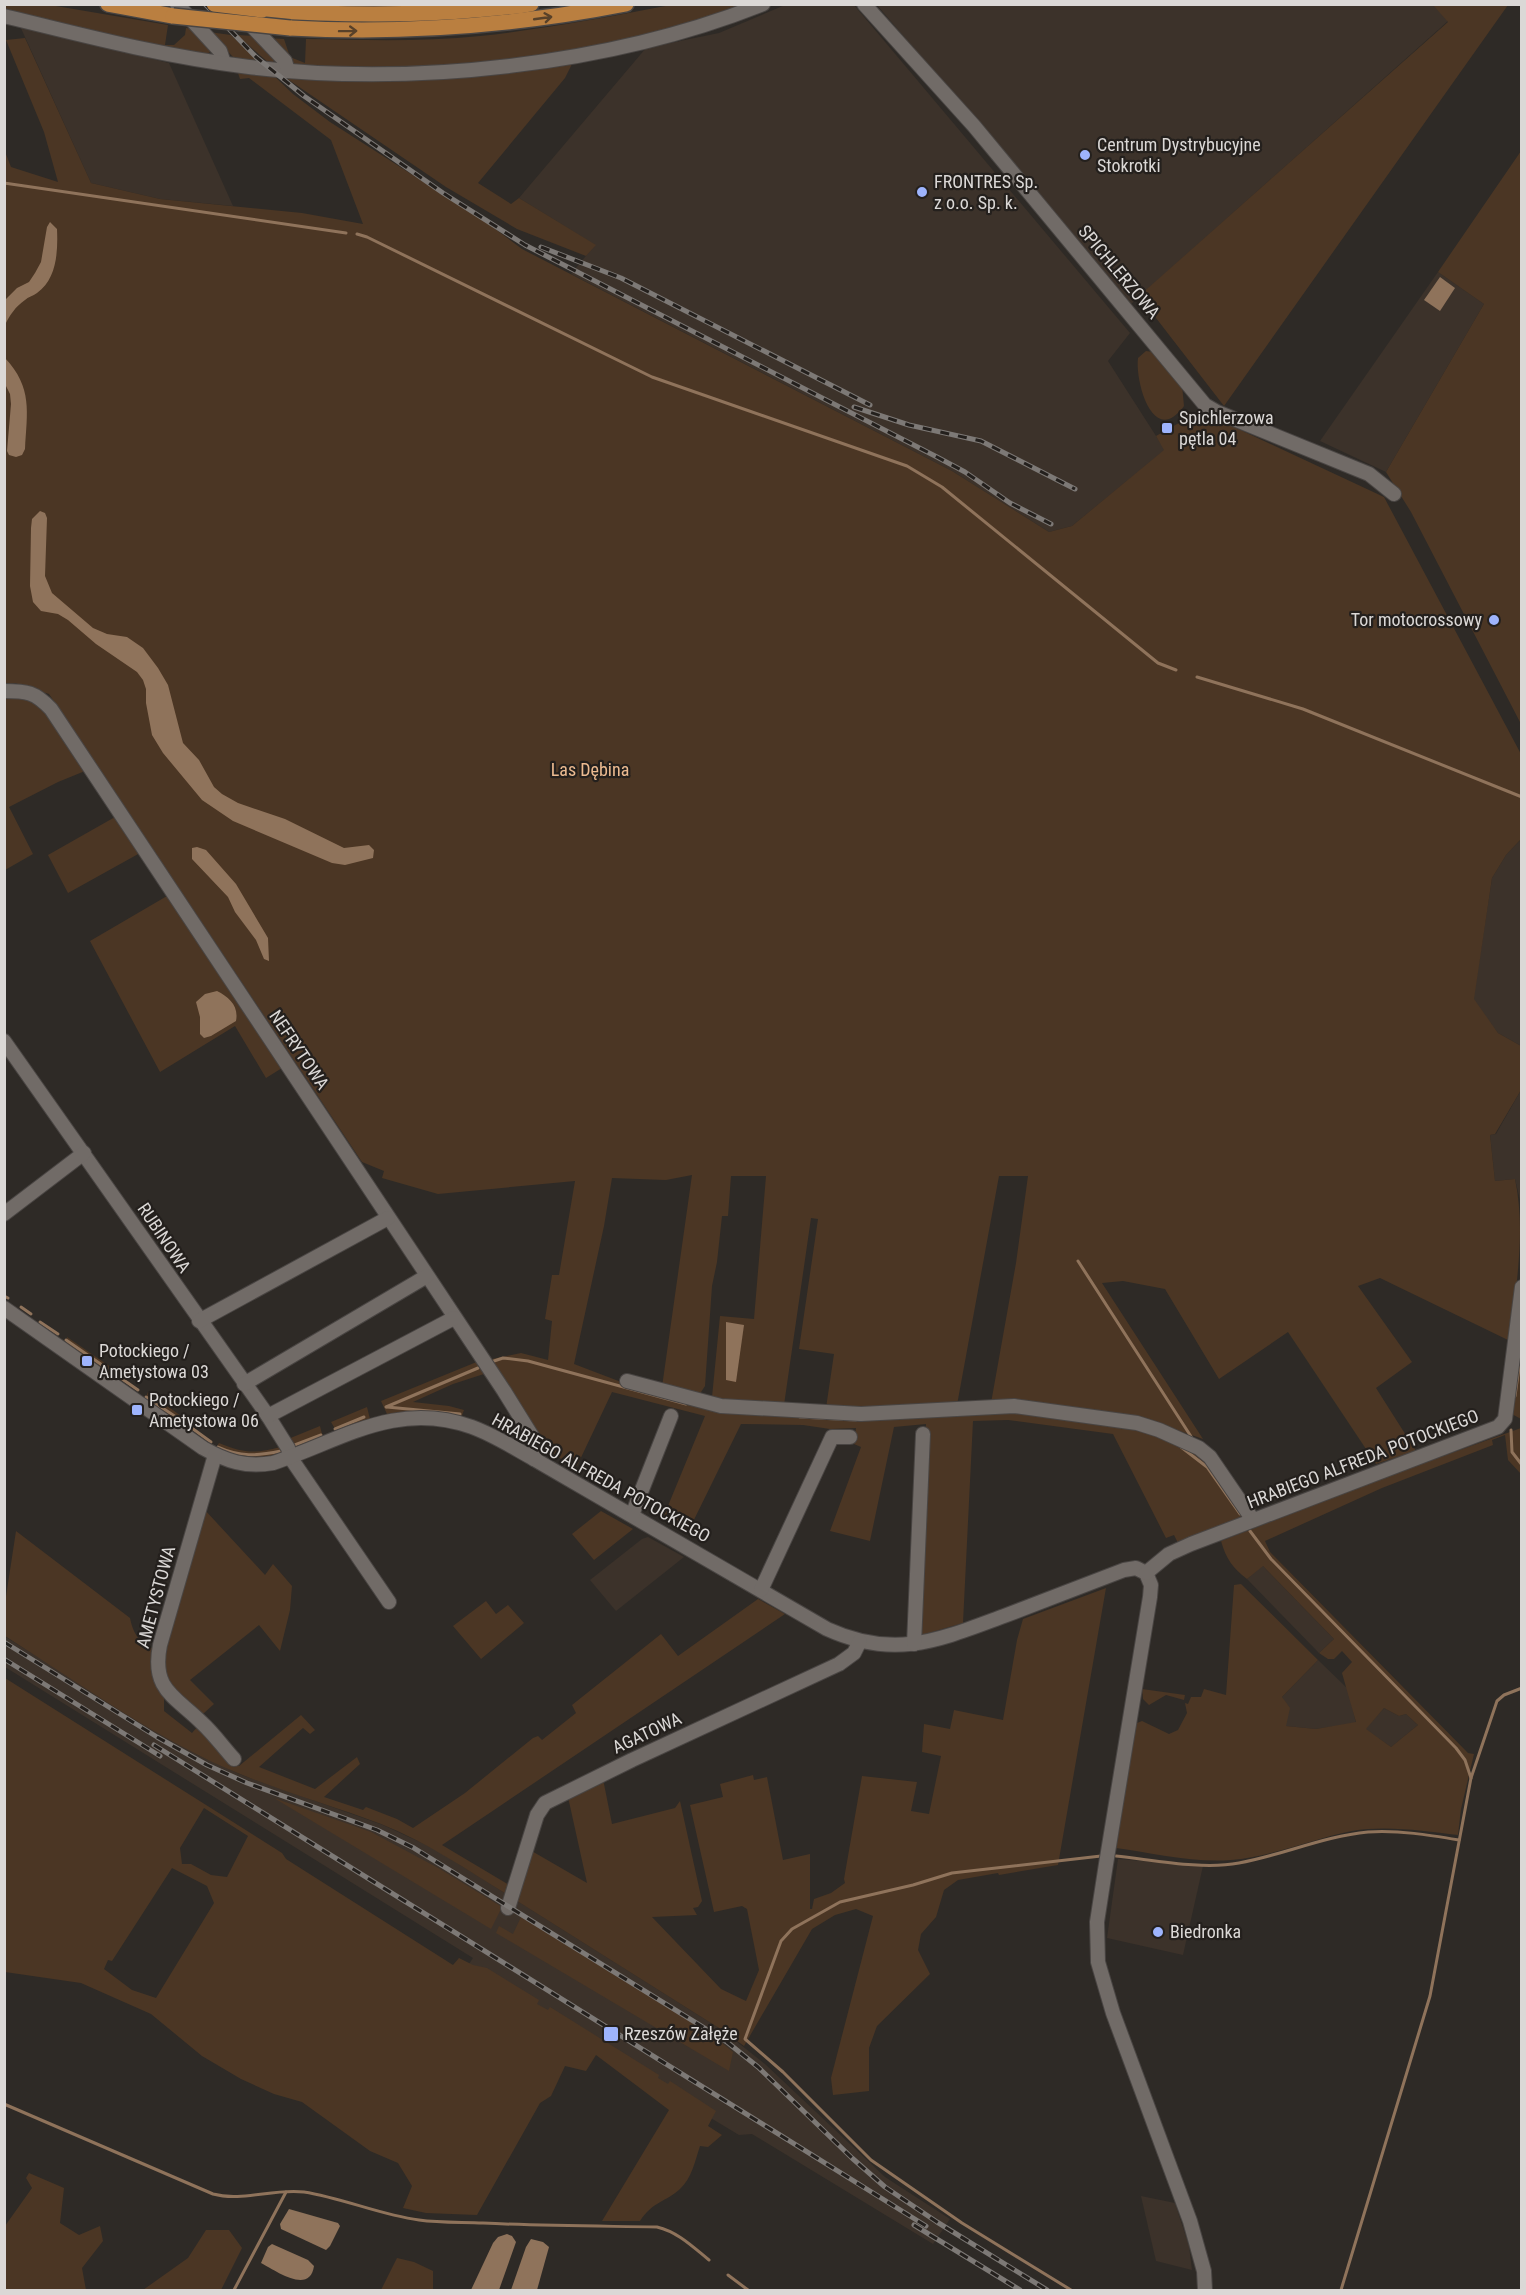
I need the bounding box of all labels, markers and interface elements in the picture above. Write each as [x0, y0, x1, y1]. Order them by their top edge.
one-way arrow [532, 13, 552, 24]
one-way arrow [338, 25, 358, 36]
place label: Centrum Dystrybucyjne Stokrotki [1097, 134, 1261, 176]
marker: Centrum Dystrybucyjne Stokrotki [1078, 148, 1092, 162]
place label: FRONTRES Sp. z o.o. Sp. k. [934, 171, 1038, 213]
marker: FRONTRES Sp. z o.o. Sp. k. [915, 185, 929, 199]
street label: SPICHLERZOWA [1074, 221, 1165, 323]
place label: Spichlerzowa pętla 04 [1179, 407, 1274, 449]
marker: Spichlerzowa pętla 04 [1160, 421, 1174, 435]
place label: Tor motocrossowy [1351, 609, 1482, 630]
marker: Tor motocrossowy [1487, 613, 1501, 627]
park label: Las Dębina [551, 759, 629, 780]
street label: NEFRYTOWA [265, 1006, 334, 1094]
street label: RUBINOWA [133, 1199, 196, 1277]
place label: Potockiego / Ametystowa 03 [99, 1340, 209, 1382]
marker: Potockiego / Ametystowa 03 [80, 1354, 94, 1368]
place label: Potockiego / Ametystowa 06 [149, 1389, 259, 1431]
marker: Potockiego / Ametystowa 06 [130, 1403, 144, 1417]
street label: HRABIEGO ALFREDA POTOCKIEGO [1244, 1405, 1481, 1512]
street label: HRABIEGO ALFREDA POTOCKIEGO [489, 1409, 714, 1546]
street label: AMETYSTOWA [132, 1543, 179, 1650]
street label: AGATOWA [609, 1707, 685, 1758]
place label: Biedronka [1170, 1921, 1241, 1942]
marker: Biedronka [1151, 1925, 1165, 1939]
place label: Rzeszów Załęże [624, 2023, 738, 2044]
marker: Rzeszów Załęże [602, 2025, 620, 2043]

